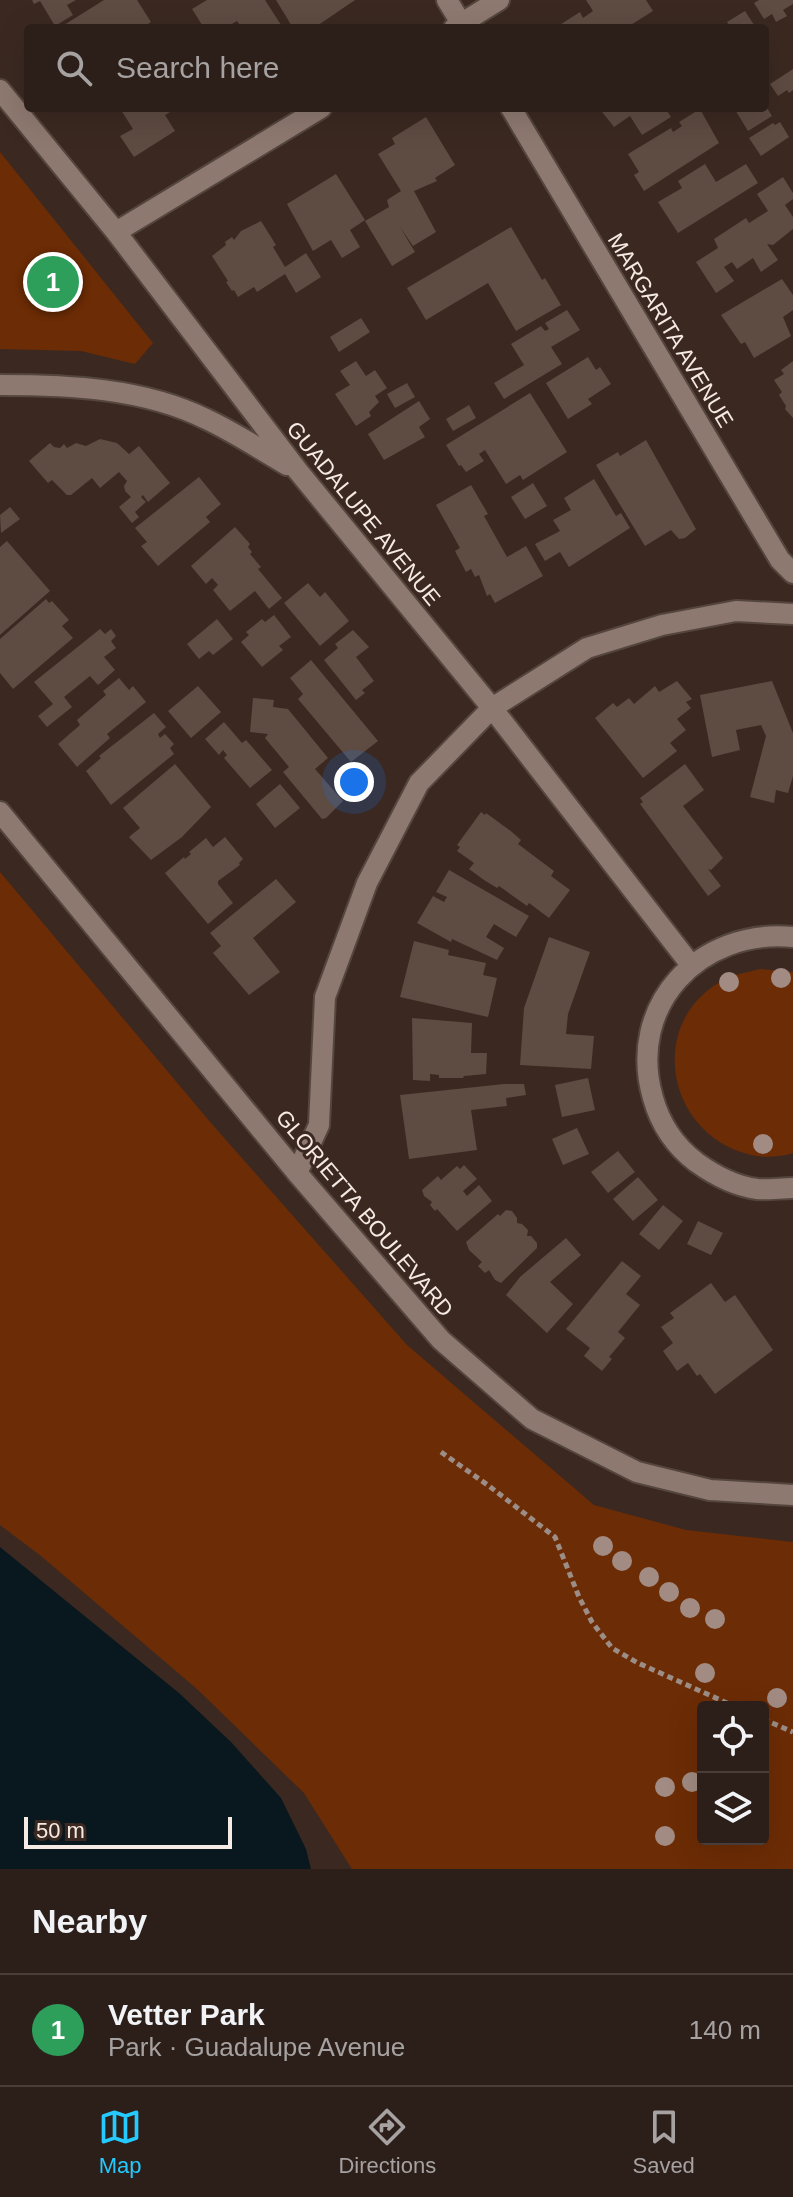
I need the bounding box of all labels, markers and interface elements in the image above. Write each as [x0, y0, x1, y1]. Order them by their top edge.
search box [24, 24, 769, 112]
icon: search [52, 46, 96, 90]
text: Search here [116, 51, 279, 84]
street label: MARGARITA AVENUE [603, 229, 738, 432]
pin: 1 [27, 252, 79, 312]
street label: GUADALUPE AVENUE [282, 416, 446, 610]
your location [334, 762, 374, 802]
street label: GLORIETTA BOULEVARD [271, 1105, 458, 1322]
map controls [697, 1701, 769, 1845]
button: locate [697, 1701, 769, 1773]
button: layers [697, 1773, 769, 1845]
scale bar [24, 1813, 232, 1849]
text: 50 m [36, 1818, 85, 1843]
text: Nearby [32, 1902, 147, 1940]
text: Vetter Park [108, 1998, 265, 2031]
text: 1 [51, 2015, 65, 2045]
text: 140 m [689, 2015, 761, 2045]
text: Park · Guadalupe Avenue [108, 2032, 405, 2062]
tab: Map [98, 2105, 142, 2179]
tab: Directions [338, 2105, 436, 2179]
tab: Saved [632, 2105, 695, 2179]

